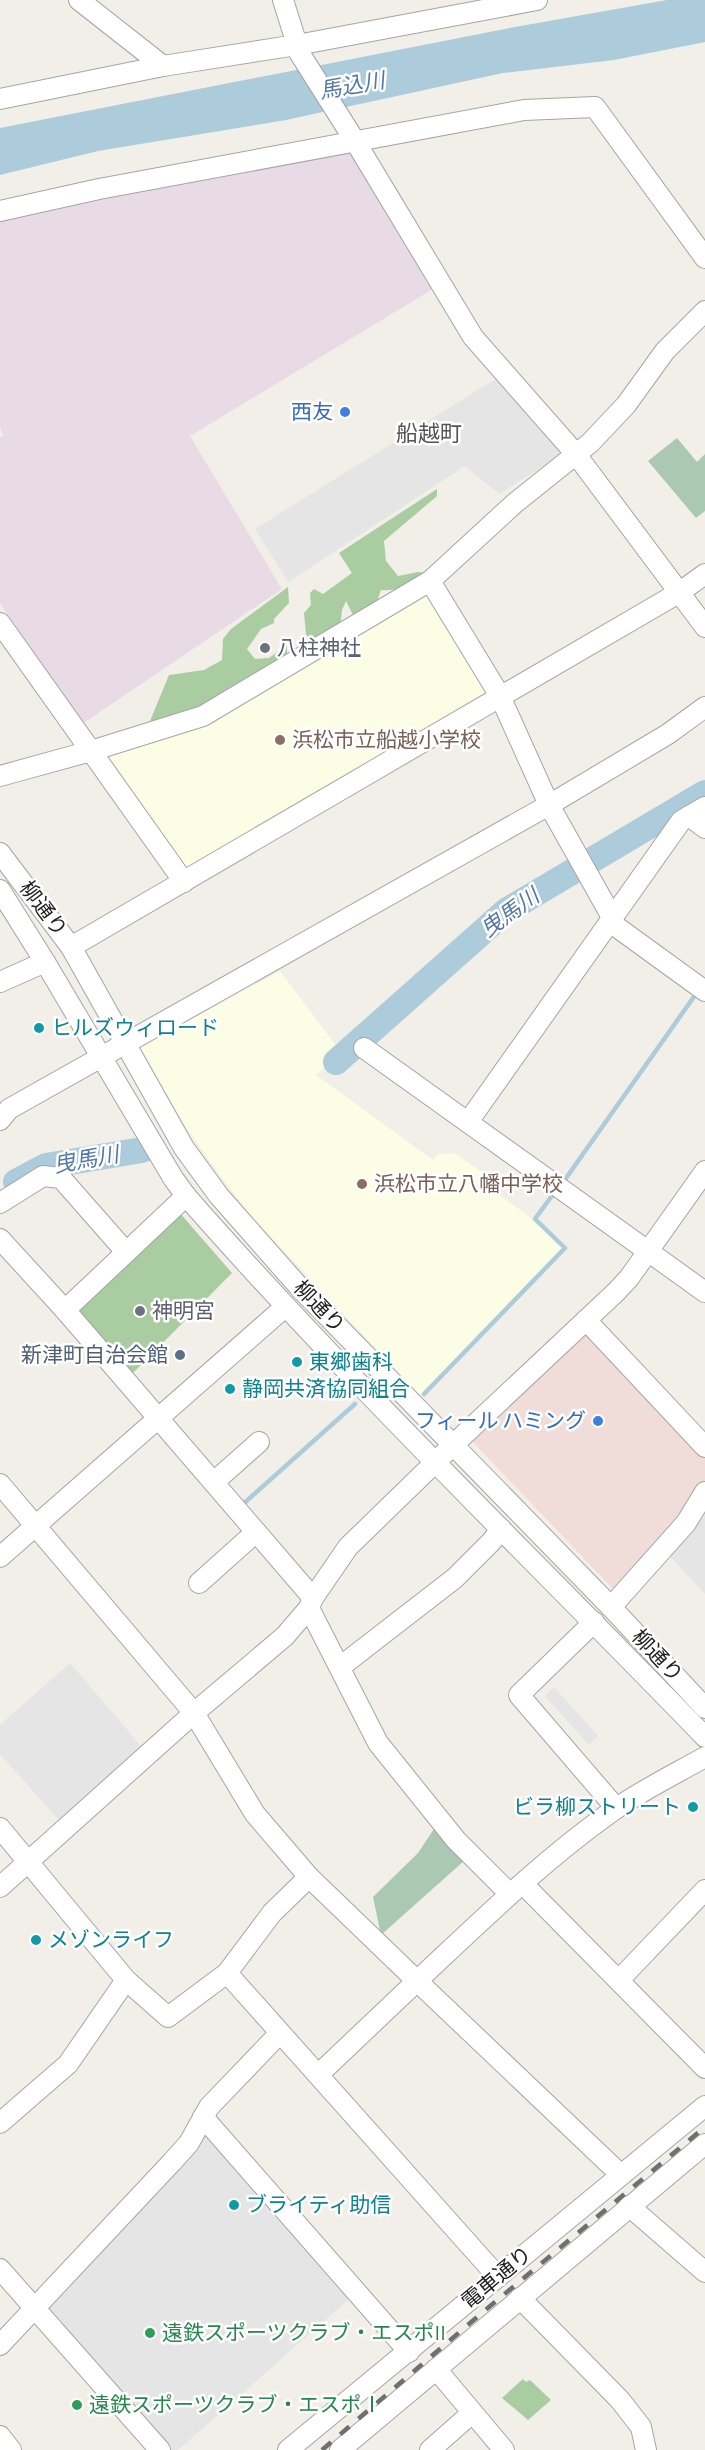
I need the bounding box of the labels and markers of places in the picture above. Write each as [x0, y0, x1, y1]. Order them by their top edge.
place label: 西友 [291, 401, 333, 423]
marker: 西友 [338, 405, 352, 419]
place label: 八柱神社 [277, 637, 361, 659]
marker: 八柱神社 [258, 641, 272, 655]
place label: 浜松市立船越小学校 [292, 729, 481, 751]
marker: 浜松市立船越小学校 [273, 733, 287, 747]
place label: ヒルズウィロード [51, 1016, 219, 1039]
marker: ヒルズウィロード [32, 1021, 46, 1035]
place label: 浜松市立八幡中学校 [374, 1173, 563, 1195]
marker: 浜松市立八幡中学校 [355, 1177, 369, 1191]
place label: 神明宮 [152, 1300, 215, 1322]
marker: 神明宮 [133, 1304, 147, 1318]
place label: 新津町自治会館 [21, 1344, 168, 1366]
marker: 新津町自治会館 [173, 1348, 187, 1362]
place label: 東郷歯科 [309, 1351, 393, 1373]
marker: 東郷歯科 [290, 1355, 304, 1369]
place label: 静岡共済協同組合 [242, 1378, 410, 1400]
marker: 静岡共済協同組合 [223, 1382, 237, 1396]
place label: フィール ハミング [415, 1410, 586, 1432]
marker: フィール ハミング [591, 1414, 605, 1428]
place label: ビラ柳ストリート [513, 1796, 681, 1818]
marker: ビラ柳ストリート [686, 1800, 700, 1814]
place label: メゾンライフ [48, 1929, 174, 1951]
marker: メゾンライフ [29, 1933, 43, 1947]
place label: ブライティ助信 [246, 2193, 391, 2216]
marker: ブライティ助信 [227, 2198, 241, 2212]
place label: 遠鉄スポーツクラブ・エスポII [162, 2321, 446, 2344]
marker: 遠鉄スポーツクラブ・エスポII [143, 2326, 157, 2340]
place label: 遠鉄スポーツクラブ・エスポⅠ [89, 2393, 383, 2416]
marker: 遠鉄スポーツクラブ・エスポⅠ [70, 2398, 84, 2412]

